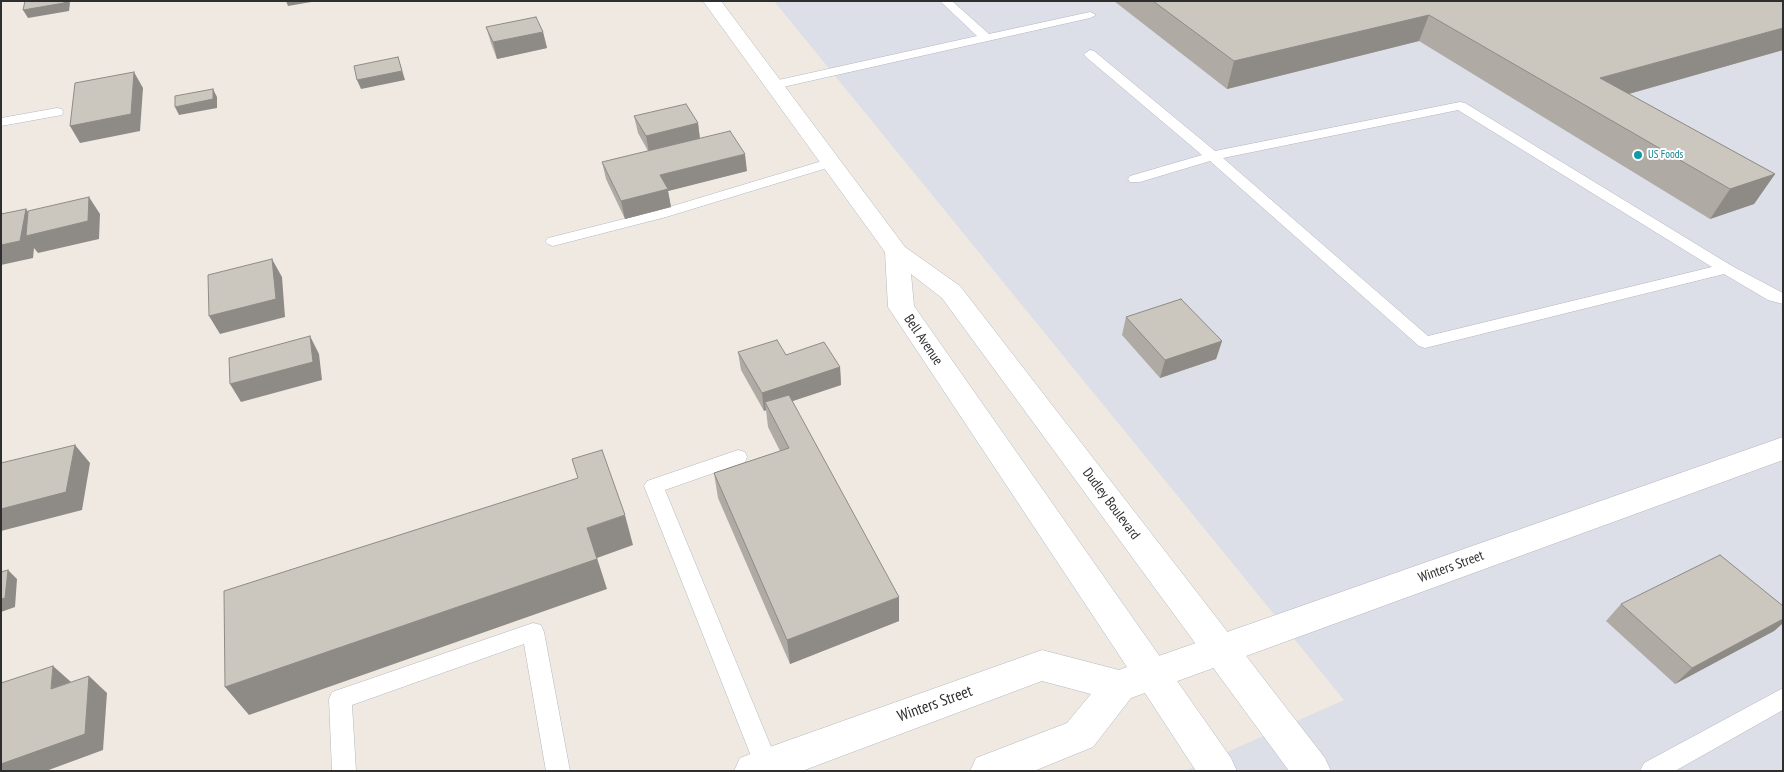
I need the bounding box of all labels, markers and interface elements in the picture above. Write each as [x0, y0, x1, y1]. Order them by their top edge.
place label: US Foods [1648, 148, 1683, 162]
marker: US Foods [1632, 149, 1644, 161]
street label: Bell Avenue [900, 312, 946, 368]
street label: Dudley Boulevard [1079, 465, 1143, 543]
street label: Winters Street [1416, 547, 1486, 587]
street label: Winters Street [895, 682, 975, 726]

